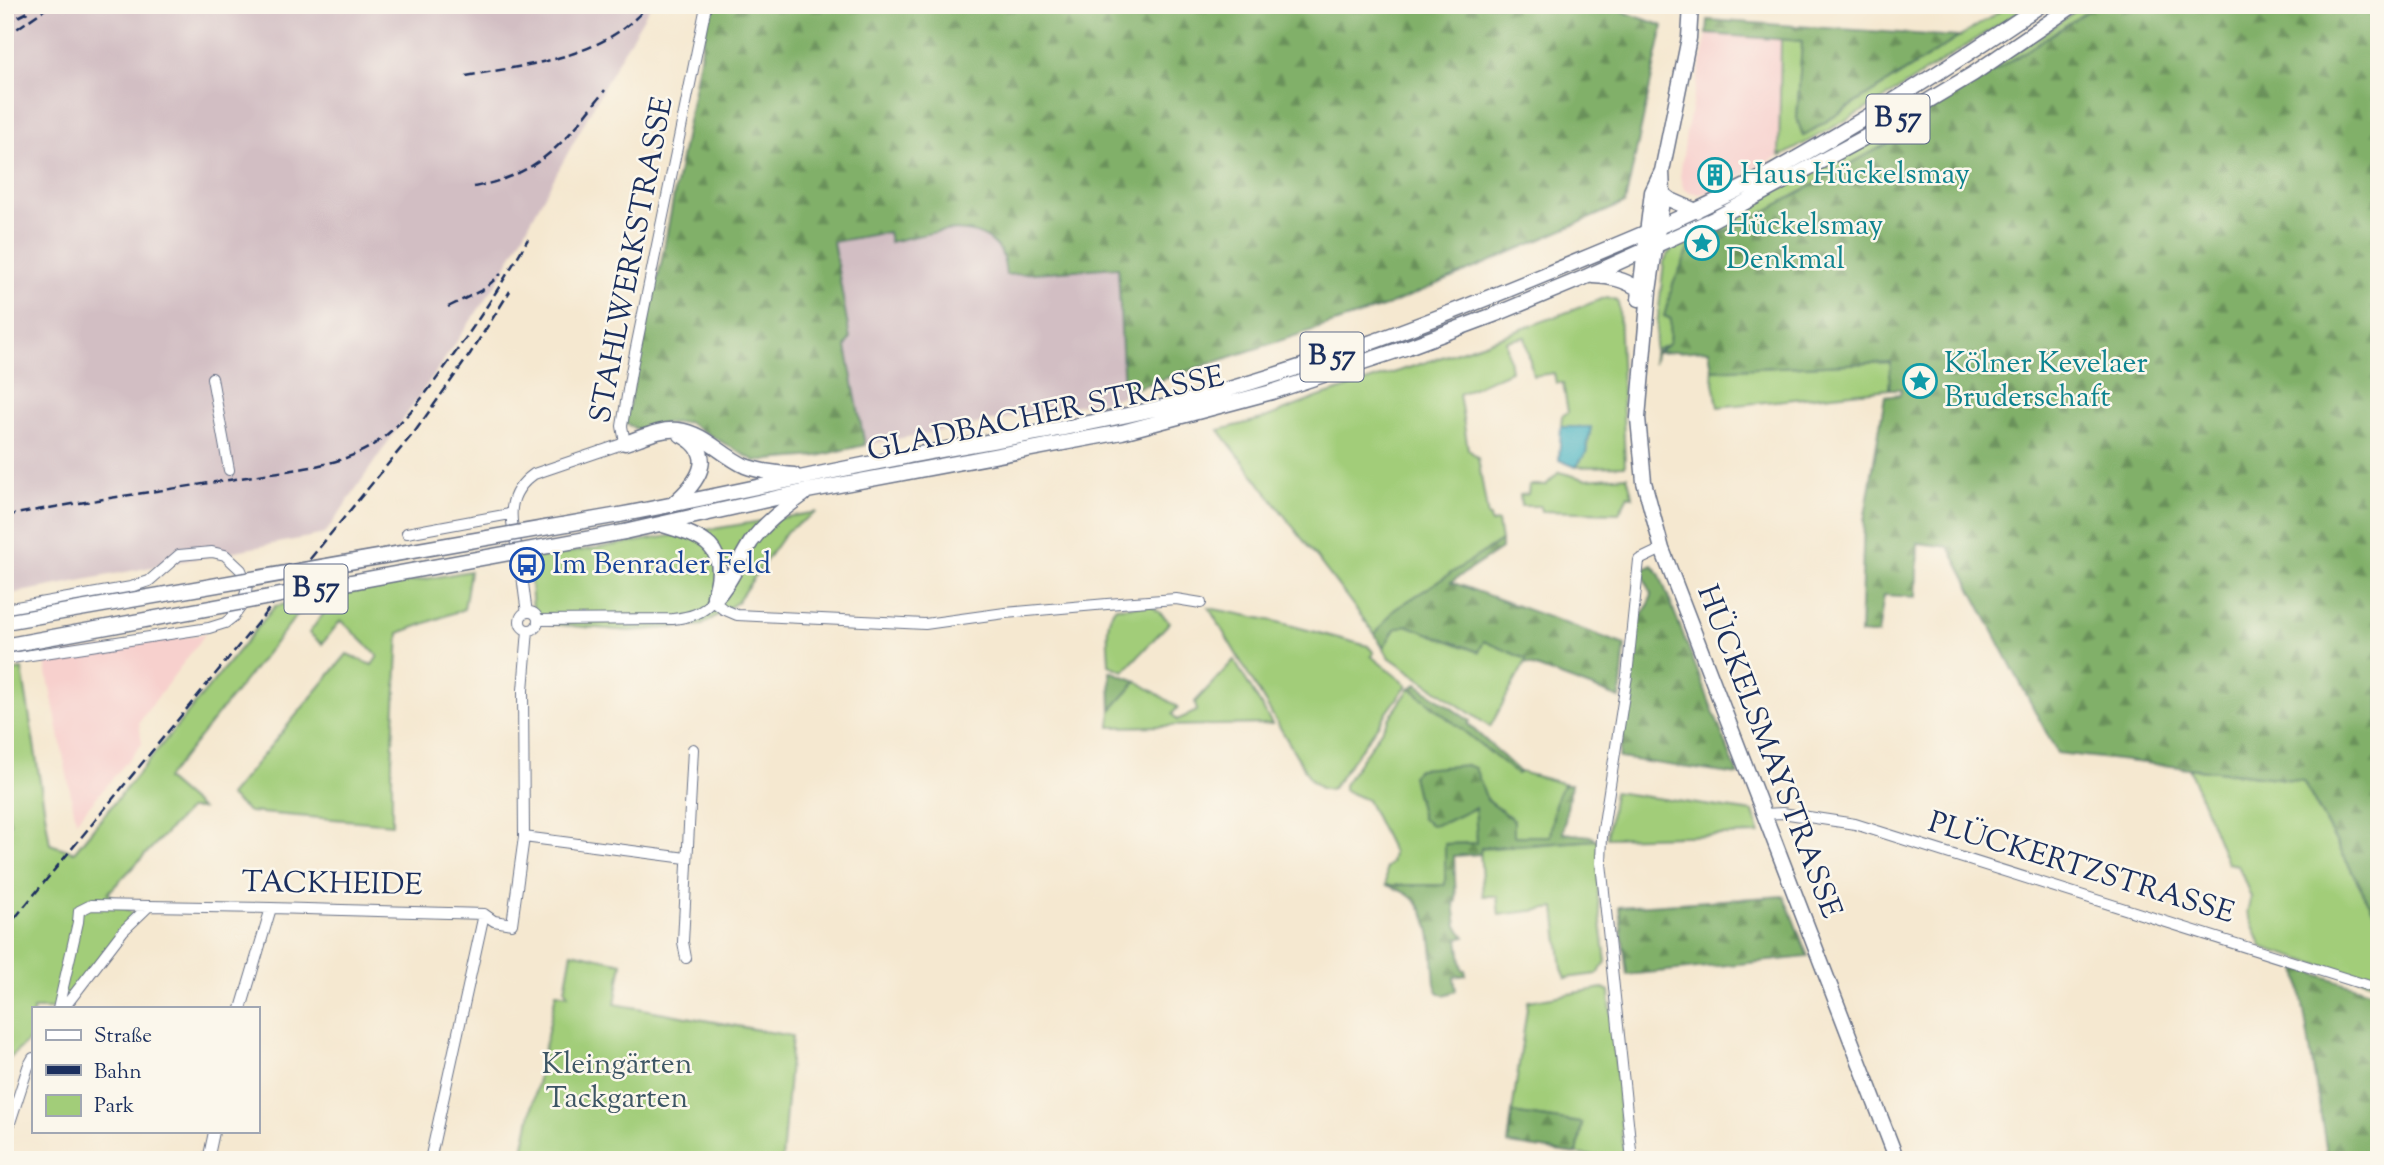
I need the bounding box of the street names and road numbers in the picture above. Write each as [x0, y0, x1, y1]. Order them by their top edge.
street label: STAHLWERKSTRASSE [580, 93, 686, 427]
road number: B 57 [1867, 94, 1930, 144]
road number: B 57 [1300, 332, 1364, 382]
street label: GLADBACHER STRASSE [864, 356, 1228, 474]
road number: B 57 [284, 564, 348, 614]
street label: HÜCKELSMAYSTRASSE [1684, 579, 1852, 925]
street label: PLÜCKERTZSTRASSE [1923, 802, 2239, 936]
street label: TACKHEIDE [241, 862, 423, 908]

